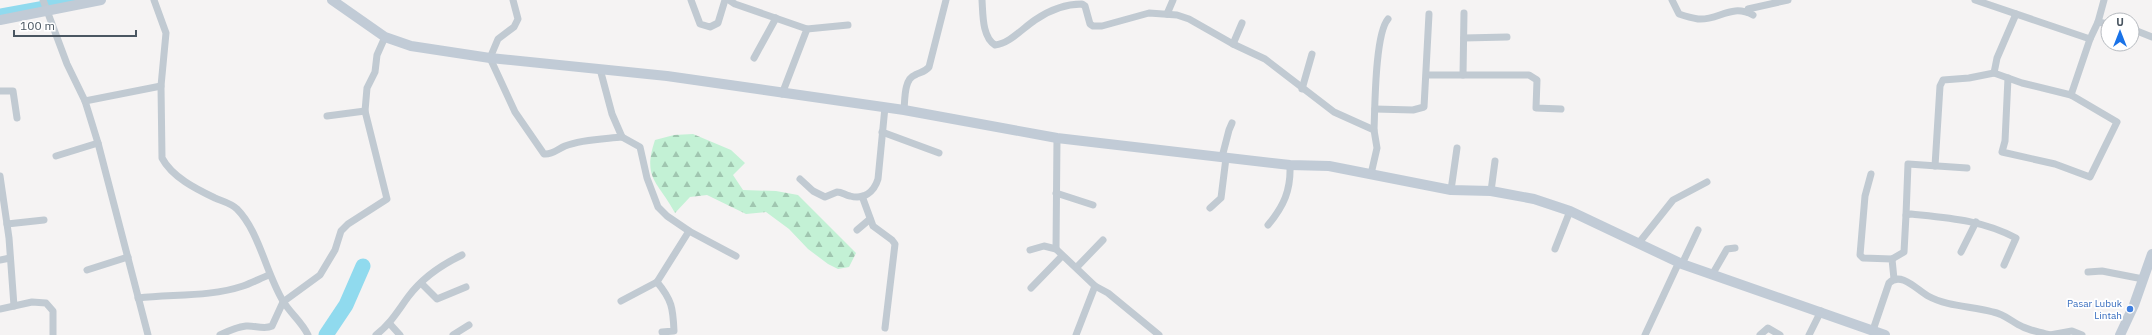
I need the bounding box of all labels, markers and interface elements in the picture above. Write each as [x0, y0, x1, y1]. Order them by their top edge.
scale bar [14, 12, 136, 38]
north arrow [2100, 12, 2140, 52]
text: U [2116, 15, 2124, 29]
text: 100 m [20, 18, 55, 33]
place label: Pasar Lubuk Lintah [2067, 297, 2123, 322]
marker: Pasar Lubuk Lintah [2125, 304, 2135, 314]

